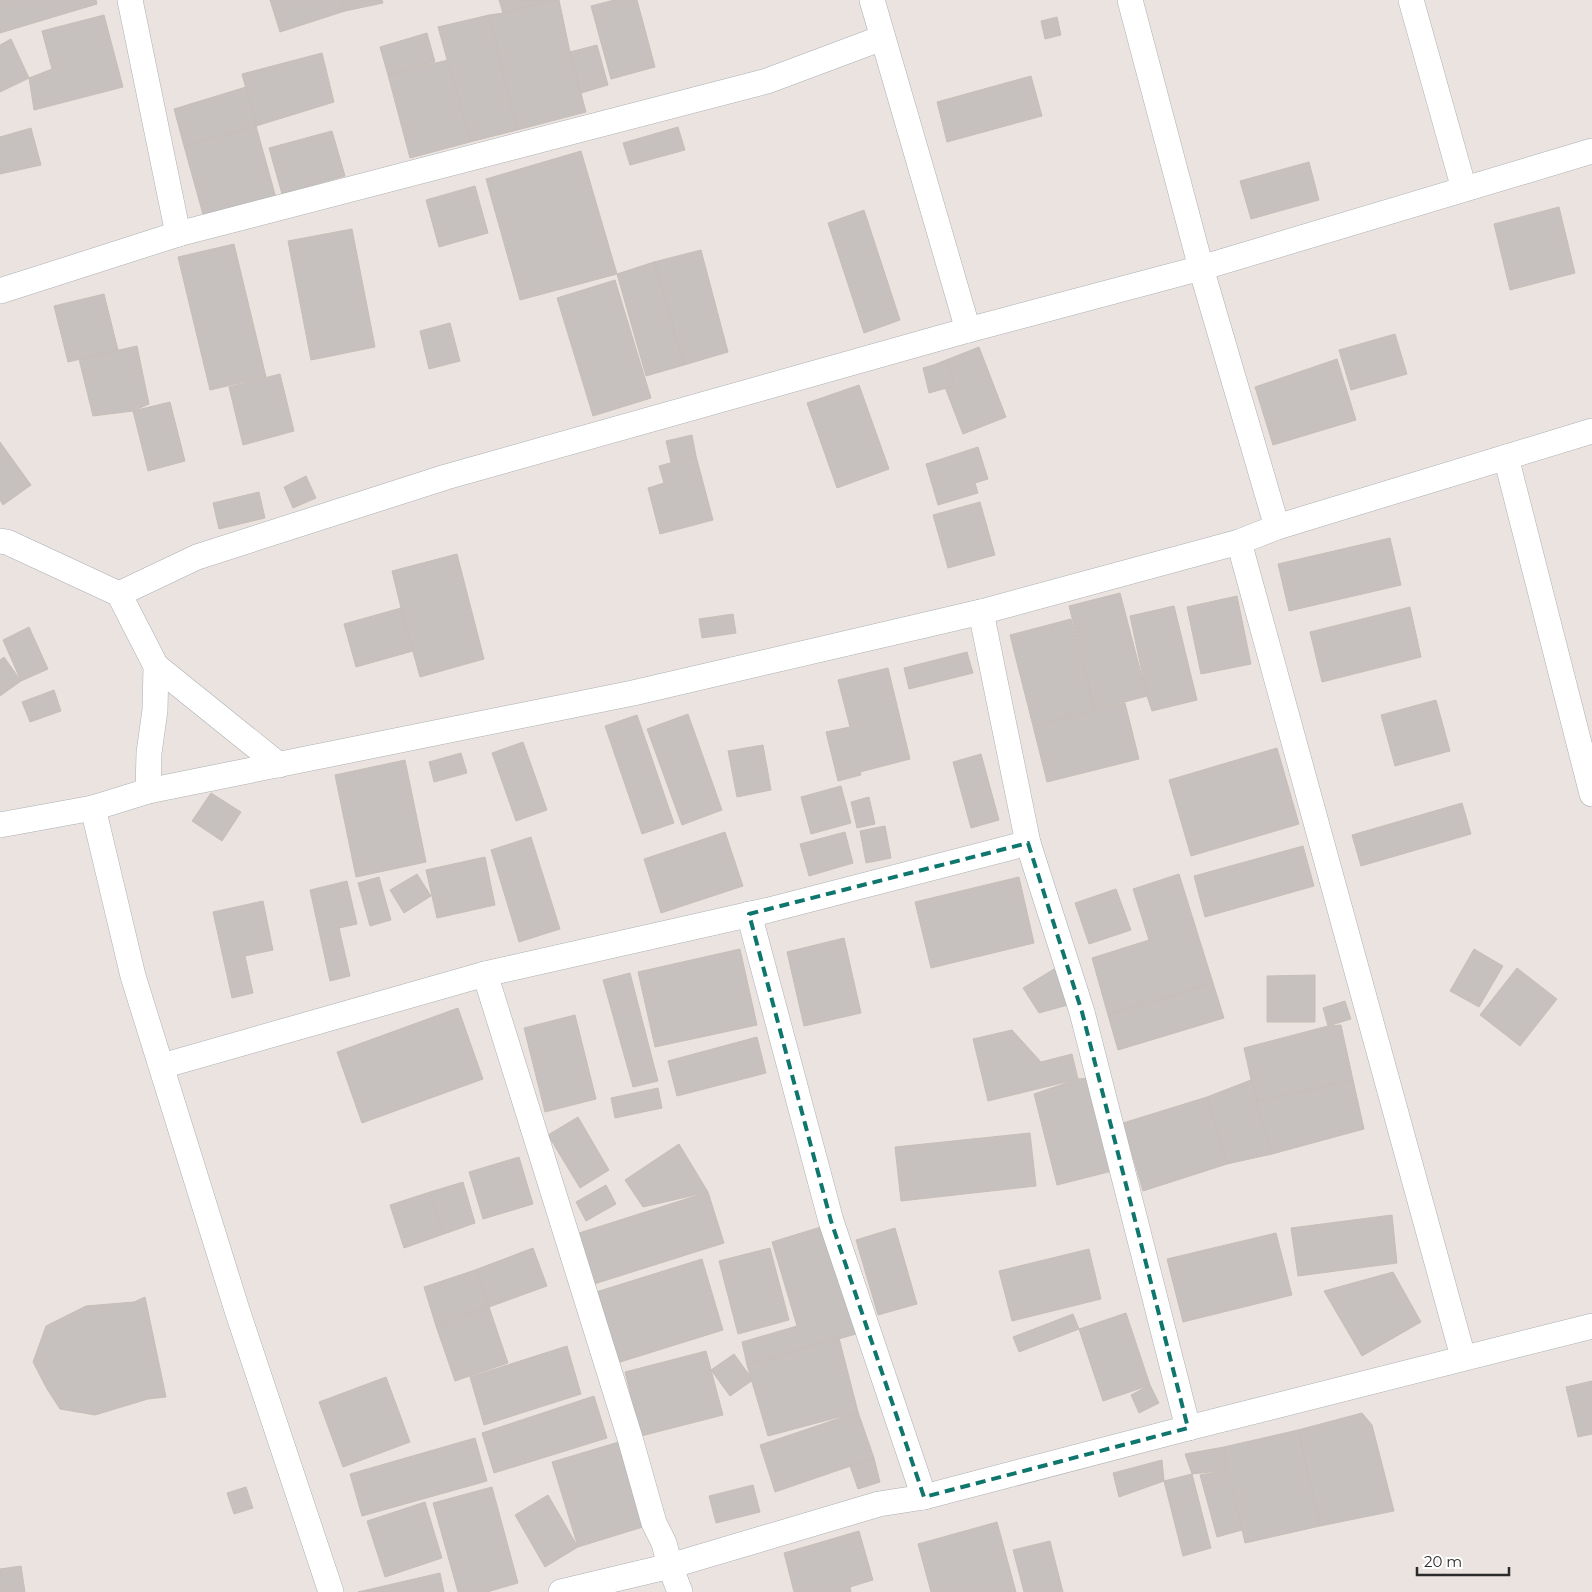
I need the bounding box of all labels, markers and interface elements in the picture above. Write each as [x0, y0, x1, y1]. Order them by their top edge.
scale bar [1417, 1544, 1510, 1576]
text: 20 m [1424, 1552, 1462, 1571]

